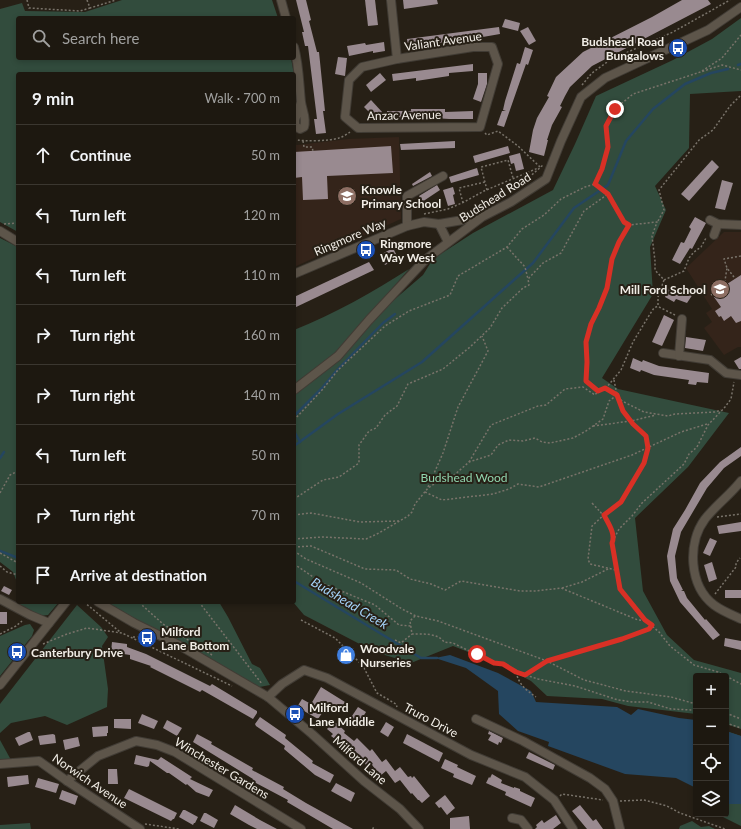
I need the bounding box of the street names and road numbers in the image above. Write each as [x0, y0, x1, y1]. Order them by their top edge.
street label: Valiant Avenue [403, 28, 483, 54]
street label: Anzac Avenue [367, 107, 441, 123]
street label: Budshead Road [456, 169, 534, 225]
street label: Ringmore Way [312, 215, 389, 259]
street label: Truro Drive [401, 699, 461, 741]
street label: Milford Lane [330, 732, 390, 788]
street label: Winchester Gardens [172, 734, 272, 802]
street label: Norwich Avenue [50, 750, 130, 812]

